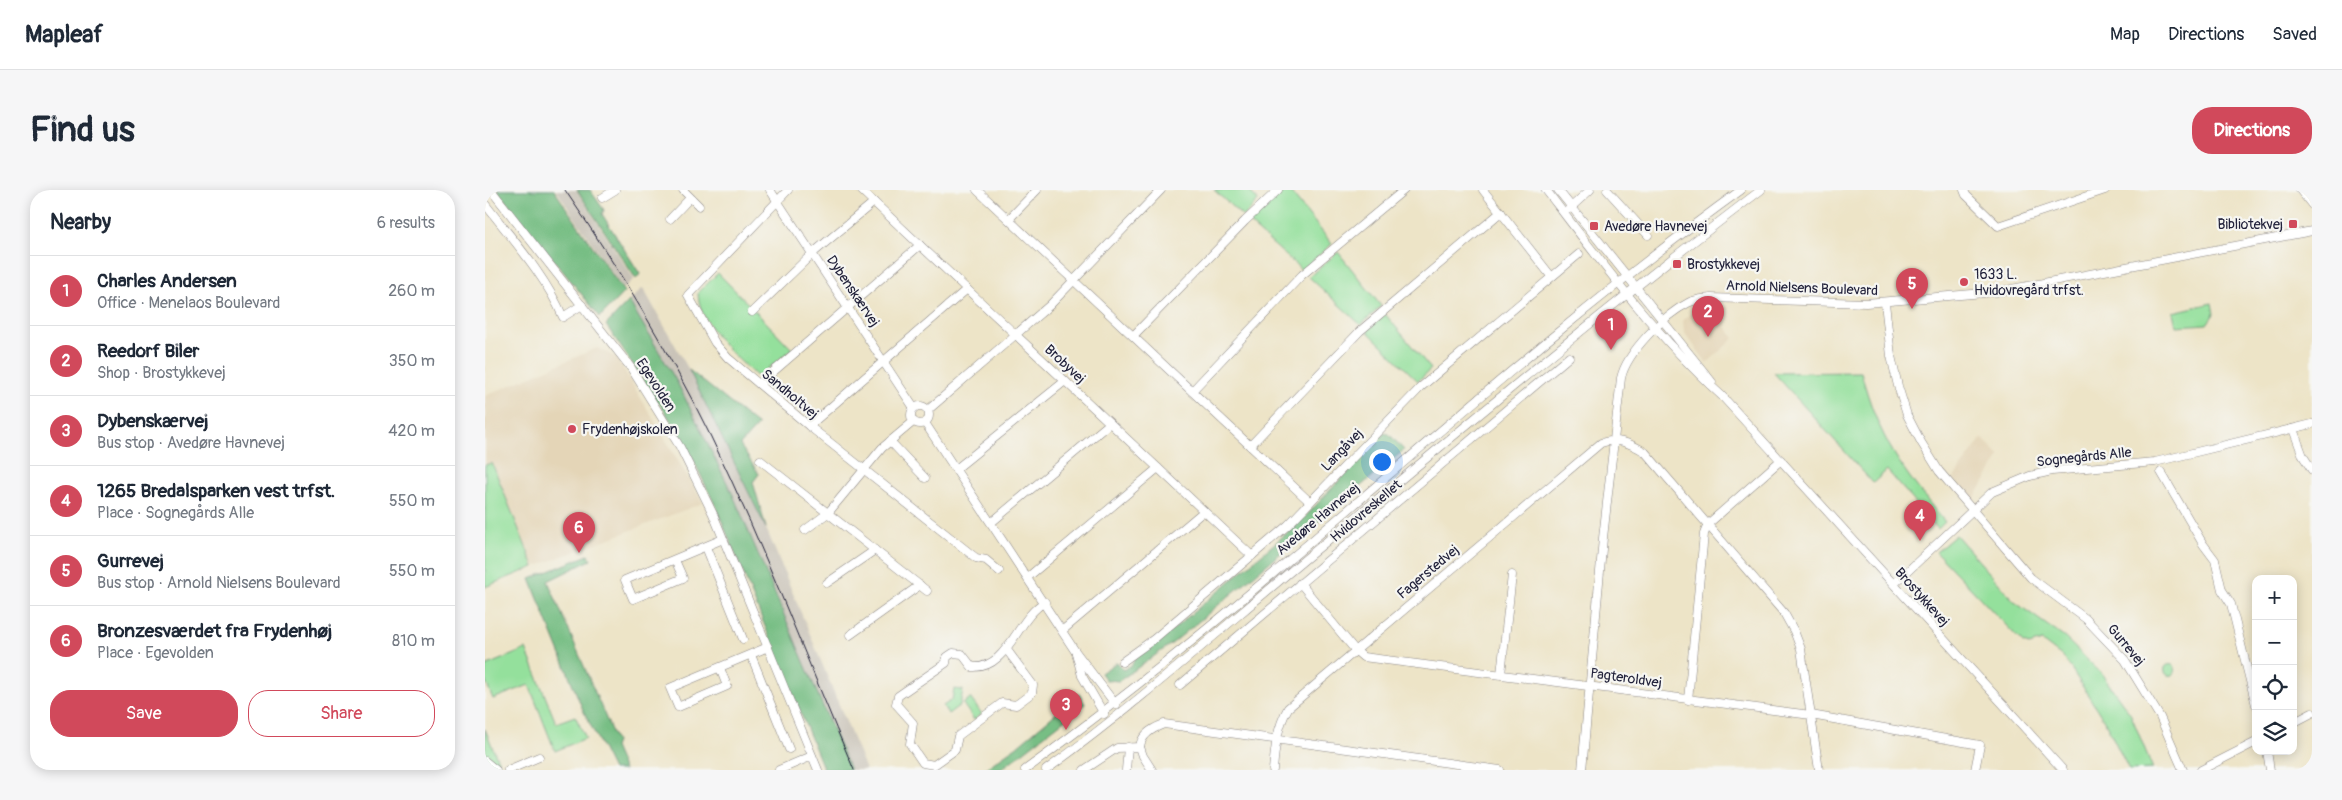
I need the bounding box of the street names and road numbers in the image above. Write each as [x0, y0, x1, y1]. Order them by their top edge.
street label: Dybenskærvej [823, 252, 883, 330]
street label: Arnold Nielsens Boulevard [1726, 277, 1878, 299]
street label: Brobyvej [1041, 341, 1089, 387]
street label: Egevolden [633, 355, 679, 415]
street label: Sandholtvej [758, 365, 822, 423]
street label: Langåvej [1318, 425, 1366, 475]
street label: Sognegårds Alle [2036, 444, 2132, 470]
street label: Hvidovreskellet [1327, 476, 1405, 546]
street label: Avedøre Havnevej [1273, 479, 1363, 559]
street label: Fagerstedvej [1394, 541, 1462, 603]
street label: Brostykkevej [1891, 564, 1953, 630]
street label: Gurrevej [2104, 621, 2148, 669]
street label: Pagteroldvej [1589, 665, 1663, 691]

